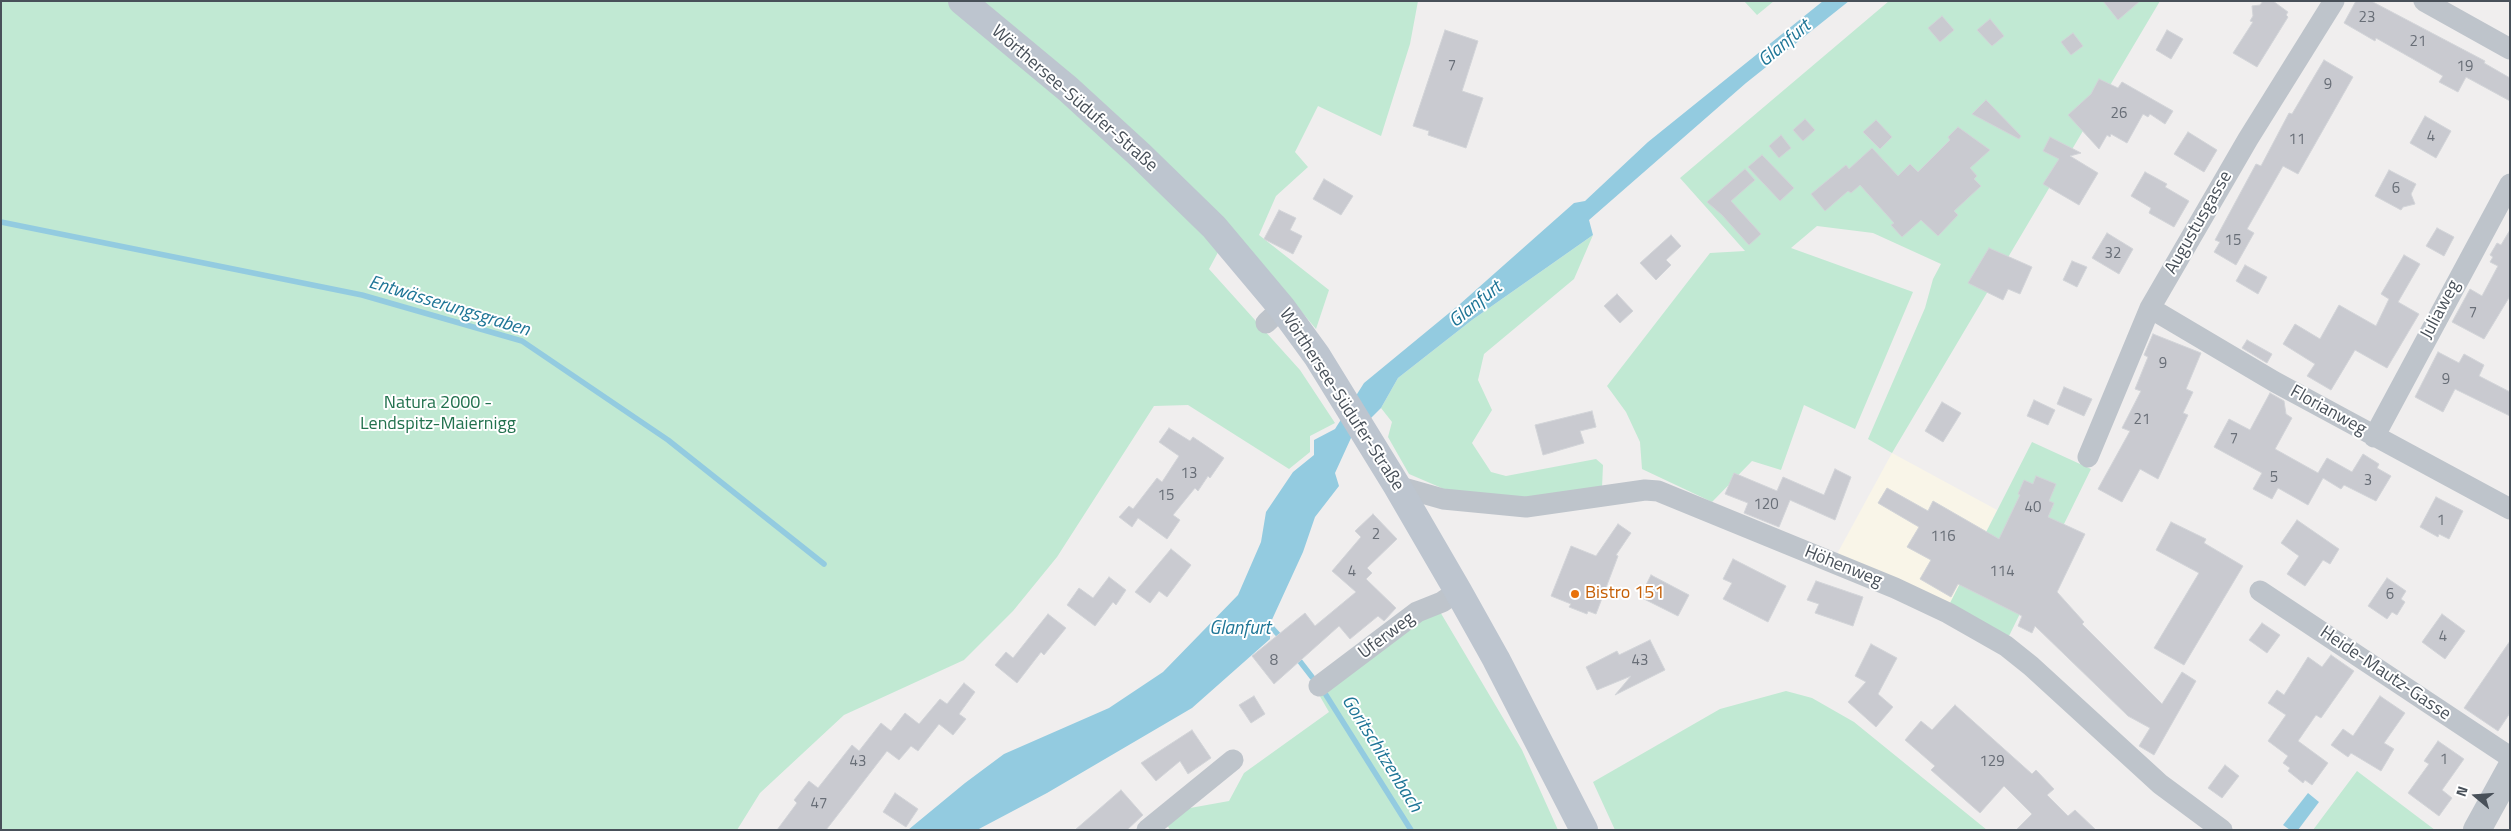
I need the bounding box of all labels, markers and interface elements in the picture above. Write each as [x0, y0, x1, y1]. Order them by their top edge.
house number: 23 [2359, 9, 2375, 27]
water label: Glanfurt [1754, 16, 1816, 72]
street label: Wörthersee-Südufer-Straße [986, 21, 1162, 177]
house number: 21 [2410, 33, 2426, 51]
house number: 7 [1448, 57, 1456, 75]
house number: 19 [2457, 58, 2473, 76]
house number: 9 [2324, 76, 2332, 94]
house number: 26 [2111, 105, 2127, 123]
house number: 4 [2427, 128, 2435, 146]
house number: 11 [2289, 131, 2305, 149]
street label: Augustusgasse [2161, 167, 2237, 279]
house number: 6 [2392, 180, 2400, 198]
house number: 15 [2225, 232, 2241, 250]
house number: 32 [2105, 245, 2121, 263]
water label: Entwässerungsgraben [366, 272, 532, 342]
water label: Glanfurt [1445, 277, 1507, 333]
street label: Juliaweg [2416, 277, 2466, 343]
house number: 7 [2469, 304, 2477, 322]
street label: Wörthersee-Südufer-Straße [1274, 305, 1408, 495]
house number: 9 [2159, 355, 2167, 373]
house number: 9 [2442, 371, 2450, 389]
street label: Florianweg [2286, 381, 2370, 441]
park label: Natura 2000 - Lendspitz-Maiernigg [360, 393, 516, 436]
house number: 21 [2134, 411, 2150, 429]
house number: 7 [2230, 430, 2238, 448]
house number: 13 [1181, 465, 1197, 483]
house number: 5 [2270, 469, 2278, 487]
house number: 3 [2364, 472, 2372, 490]
house number: 15 [1158, 487, 1174, 505]
house number: 120 [1753, 496, 1779, 514]
house number: 40 [2025, 499, 2041, 517]
house number: 1 [2437, 512, 2445, 530]
house number: 2 [1372, 526, 1380, 544]
house number: 116 [1930, 528, 1956, 546]
street label: Höhenweg [1801, 542, 1885, 592]
house number: 4 [1348, 563, 1356, 581]
house number: 114 [1989, 563, 2015, 581]
place label: Bistro 151 [1585, 583, 1664, 605]
house number: 6 [2386, 586, 2394, 604]
marker: Bistro 151 [1569, 588, 1581, 600]
street label: Uferweg [1355, 608, 1419, 664]
water label: Glanfurt [1209, 618, 1271, 640]
street label: Heide-Mautz-Gasse [2316, 622, 2454, 726]
house number: 4 [2439, 628, 2447, 646]
house number: 8 [1270, 652, 1278, 670]
house number: 43 [1632, 652, 1648, 670]
water label: Goritschitzenbach [1336, 691, 1426, 817]
house number: 1 [2440, 751, 2448, 769]
house number: 43 [850, 753, 866, 771]
house number: 129 [1979, 753, 2005, 771]
north arrow [2451, 771, 2501, 821]
text: N [2450, 783, 2473, 799]
house number: 47 [811, 795, 827, 813]

